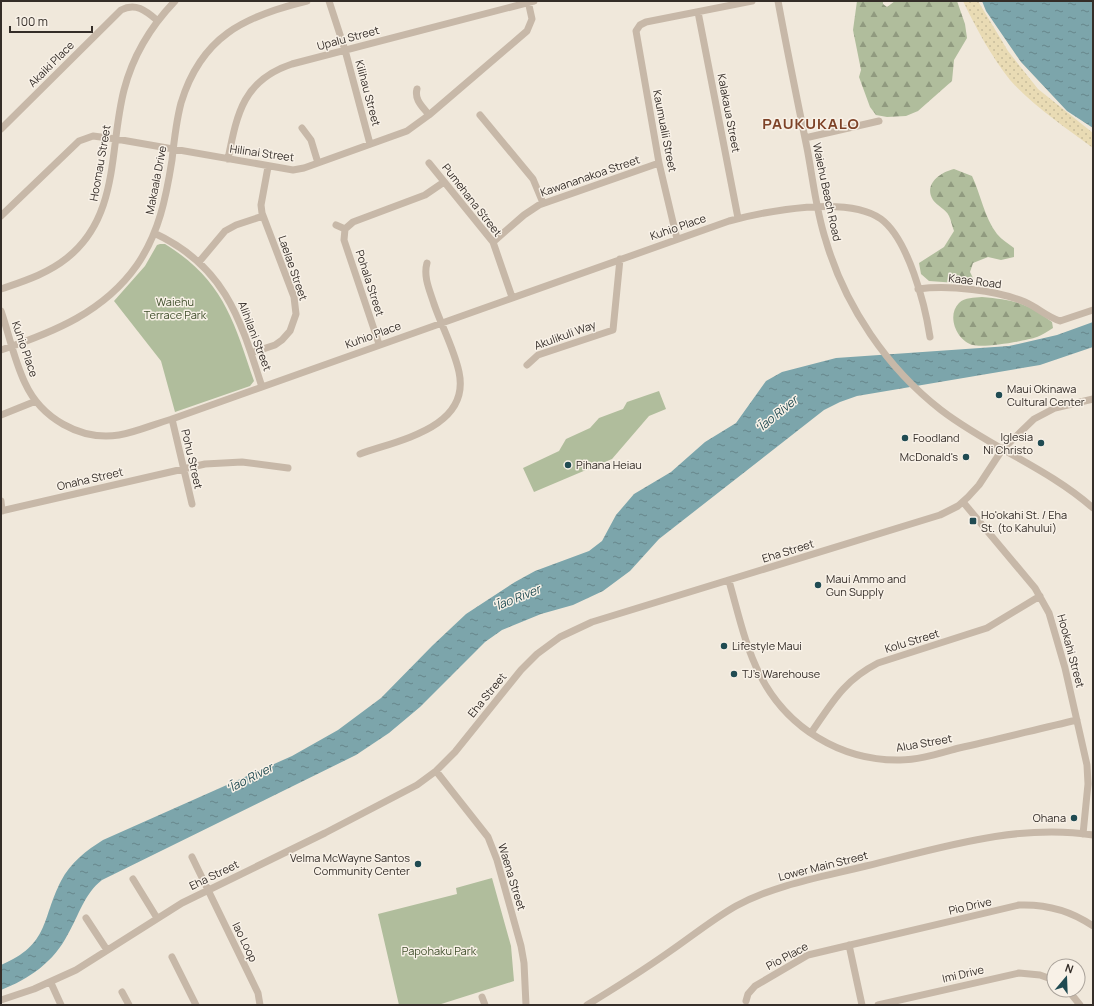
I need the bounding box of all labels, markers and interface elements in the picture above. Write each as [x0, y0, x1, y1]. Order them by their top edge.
scale bar [10, 8, 92, 34]
text: 100 m [16, 13, 48, 30]
street label: Upalu Street [315, 22, 381, 53]
street label: Akaiki Place [24, 37, 77, 90]
street label: Kilihau Street [352, 58, 385, 128]
street label: Kalakaua Street [714, 72, 744, 154]
street label: Kaumualii Street [650, 89, 681, 173]
district label: PAUKUKALO [762, 113, 860, 134]
street label: Hoomau Street [85, 124, 114, 202]
street label: Hilinai Street [229, 141, 295, 164]
street label: Waiehu Beach Road [810, 141, 845, 242]
street label: Makaala Drive [142, 144, 170, 216]
street label: Kawananakoa Street [538, 151, 642, 200]
street label: Pumehana Street [439, 160, 506, 239]
street label: Kuhio Place [648, 210, 708, 243]
street label: Laelae Street [275, 233, 312, 302]
street label: Pohala Street [353, 248, 388, 318]
street label: Kaae Road [948, 270, 1003, 291]
park label: Waiehu Terrace Park [144, 294, 207, 322]
street label: Alihilani Street [235, 299, 276, 373]
street label: Akulikuli Way [532, 316, 598, 353]
street label: Kuhio Place [343, 317, 403, 352]
street label: Kuhio Place [9, 319, 42, 379]
place label: Maui Okinawa Cultural Center [1007, 381, 1085, 409]
water label: ʻĪao River [752, 390, 802, 436]
marker: Maui Okinawa Cultural Center [994, 390, 1004, 400]
street label: Pohu Street [178, 428, 207, 490]
place label: Iglesia Ni Christo [983, 429, 1033, 457]
place label: Foodland [913, 430, 960, 445]
marker: Foodland [900, 433, 910, 443]
marker: Iglesia Ni Christo [1036, 438, 1046, 448]
place label: McDonald's [900, 449, 958, 464]
marker: McDonald's [961, 452, 971, 462]
place label: Pihana Heiau [576, 457, 642, 472]
marker: Pihana Heiau [563, 460, 573, 470]
street label: Onaha Street [55, 464, 125, 493]
place label: Ho'okahi St. / Eha St. (to Kahului) [981, 507, 1067, 535]
marker: Ho'okahi St. / Eha St. (to Kahului) [968, 516, 978, 526]
street label: Eha Street [760, 536, 816, 566]
place label: Maui Ammo and Gun Supply [826, 571, 906, 599]
water label: ʻĪao River [491, 580, 544, 615]
marker: Maui Ammo and Gun Supply [813, 580, 823, 590]
street label: Hookahi Street [1054, 612, 1089, 689]
street label: Kolu Street [883, 625, 941, 656]
place label: Lifestyle Maui [732, 638, 802, 653]
marker: Lifestyle Maui [719, 641, 729, 651]
place label: TJ’s Warehouse [742, 666, 821, 681]
street label: Eha Street [464, 669, 509, 720]
marker: TJ’s Warehouse [729, 669, 739, 679]
street label: Alua Street [895, 730, 953, 755]
water label: ʻĪao River [224, 758, 277, 796]
place label: Ohana [1033, 810, 1066, 825]
marker: Ohana [1069, 813, 1079, 823]
street label: Waena Street [495, 842, 530, 912]
street label: Lower Main Street [777, 847, 869, 884]
place label: Velma McWayne Santos Community Center [290, 850, 410, 878]
street label: Eha Street [186, 856, 241, 893]
marker: Velma McWayne Santos Community Center [413, 859, 423, 869]
street label: Pio Drive [947, 893, 993, 918]
street label: Iao Loop [229, 919, 262, 965]
street label: Pio Place [763, 938, 811, 973]
park label: Papohaku Park [402, 943, 477, 958]
north arrow [1046, 958, 1086, 998]
text: N [1063, 960, 1076, 976]
street label: Imi Drive [941, 961, 986, 986]

